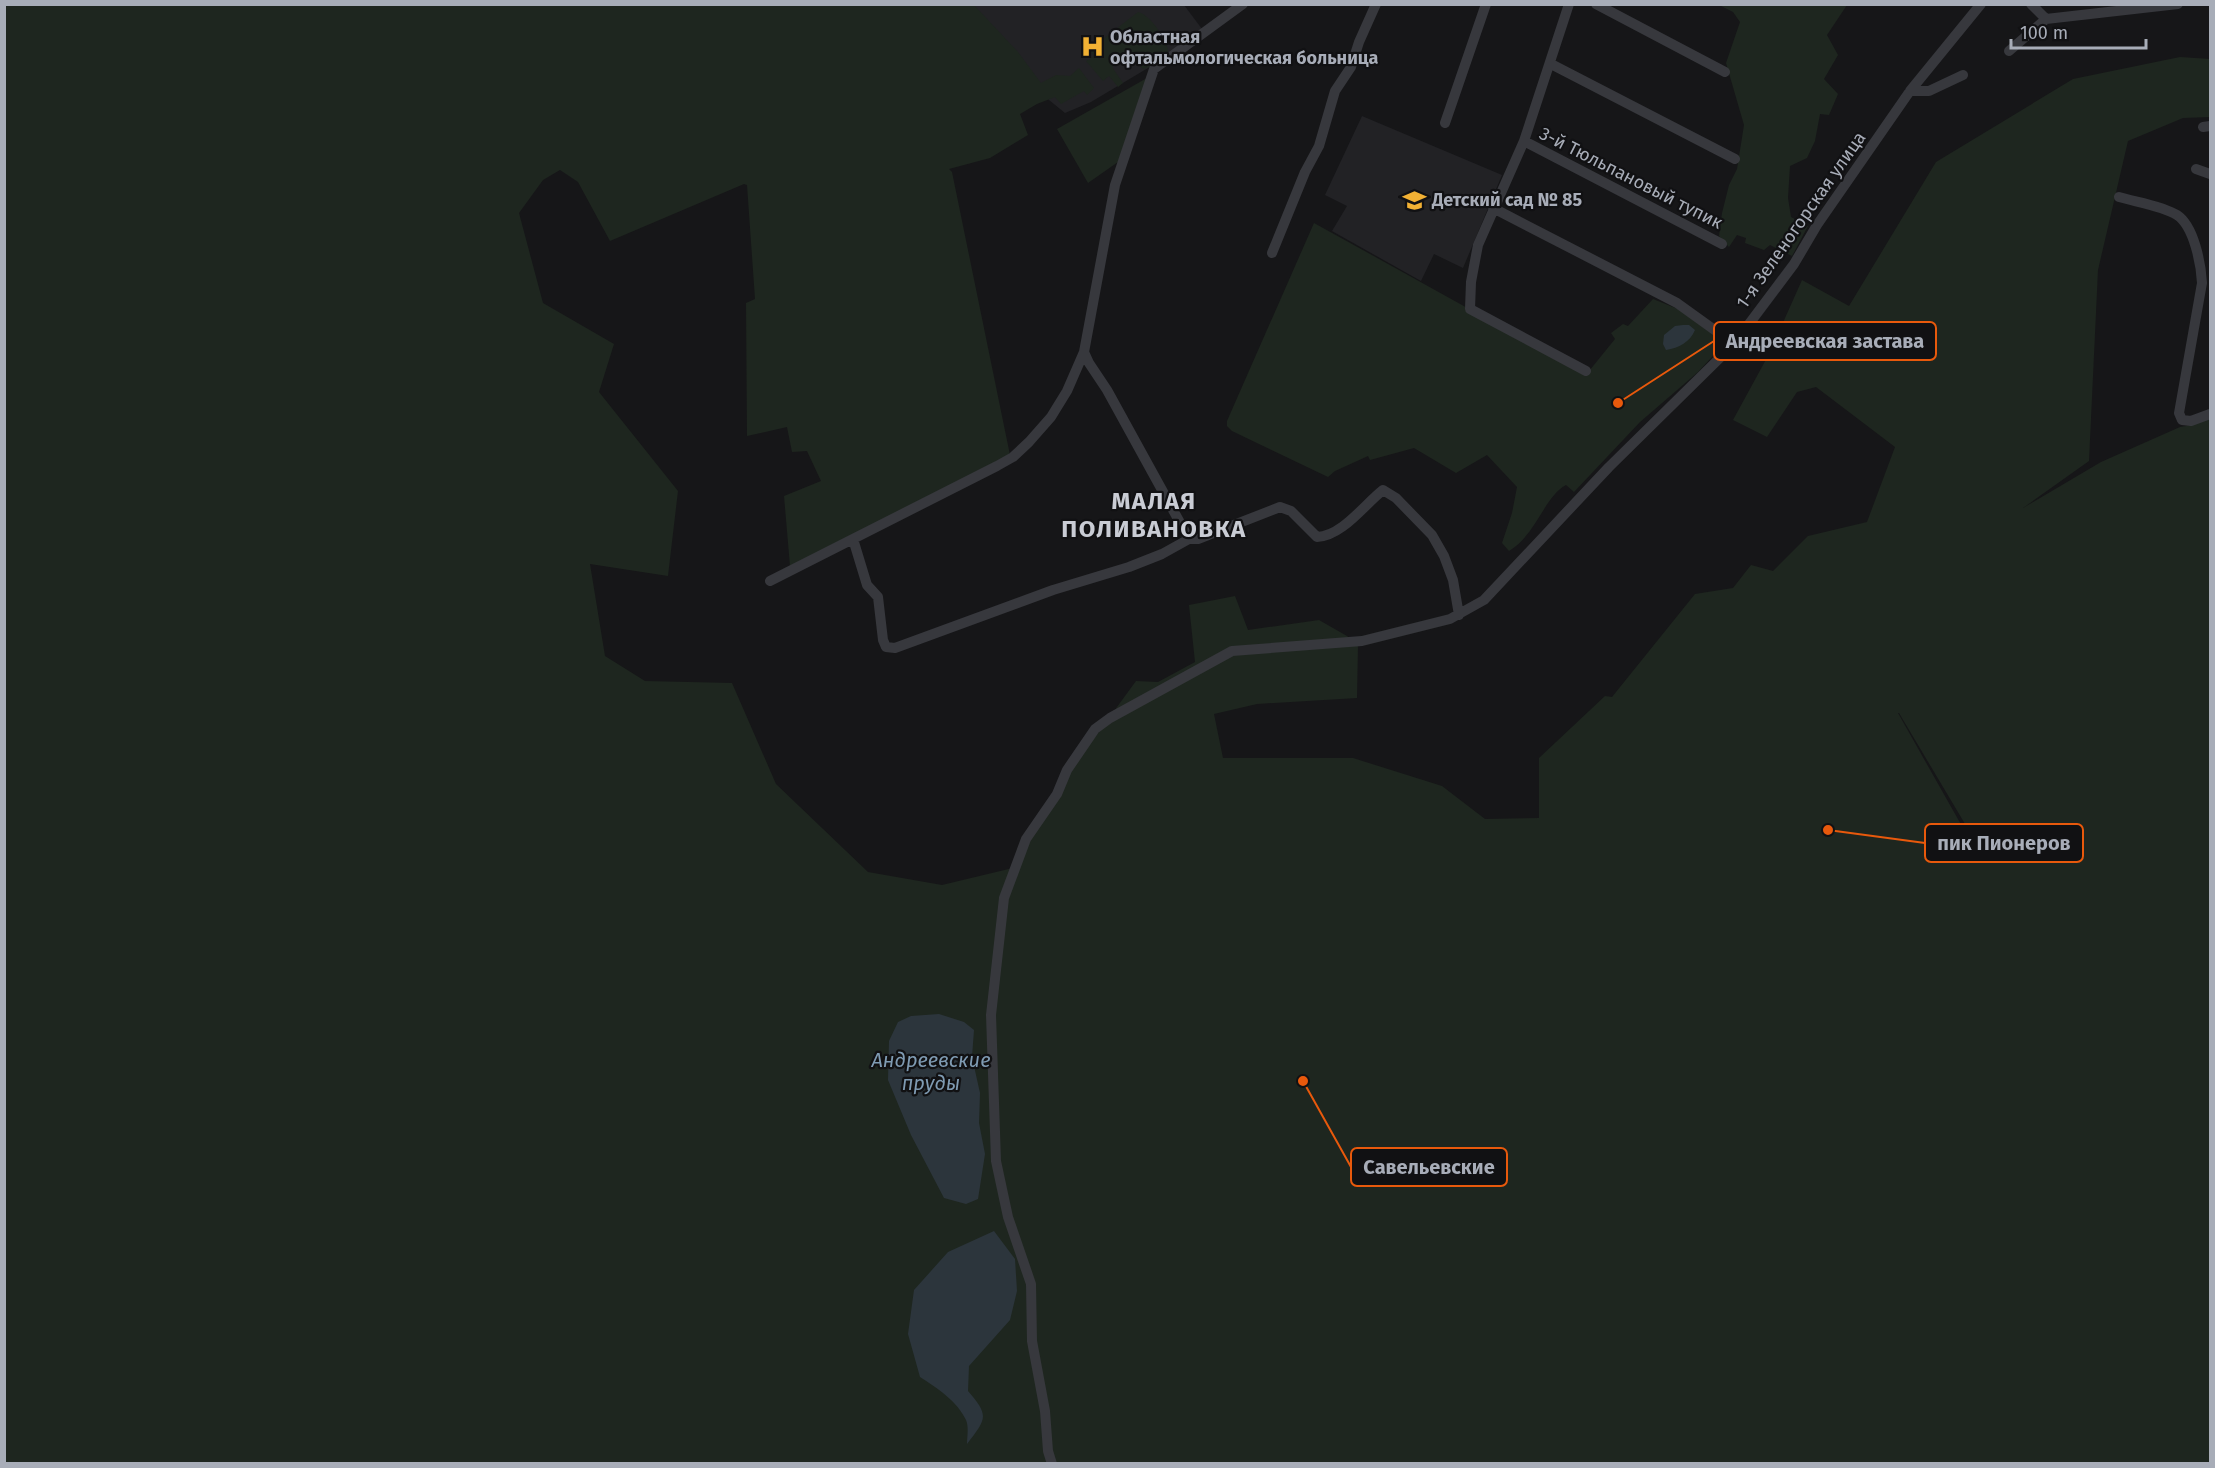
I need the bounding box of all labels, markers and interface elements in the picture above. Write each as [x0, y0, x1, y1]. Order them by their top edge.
scale bar [2011, 12, 2146, 50]
text: 100 m [2020, 22, 2068, 44]
place label: Областная офтальмологическая больница [1110, 26, 1378, 69]
hospital icon: Областная офтальмологическая больница [1079, 34, 1105, 60]
street label: 3-й Тюльпановый тупик [1536, 122, 1727, 234]
street label: 1-я Зеленогорская улица [1732, 127, 1870, 313]
school or university icon: Детский сад № 85 [1401, 187, 1427, 213]
place label: Детский сад № 85 [1431, 189, 1583, 211]
callout: Андреевская застава [1714, 322, 1936, 360]
text: Андреевская застава [1725, 329, 1924, 353]
district label: МАЛАЯ ПОЛИВАНОВКА [1061, 487, 1247, 543]
callout: пик Пионеров [1925, 824, 2083, 862]
text: пик Пионеров [1937, 831, 2071, 855]
water label: Андреевские пруды [871, 1048, 990, 1095]
callout: Савельевские [1351, 1148, 1507, 1186]
text: Савельевские [1363, 1155, 1495, 1179]

